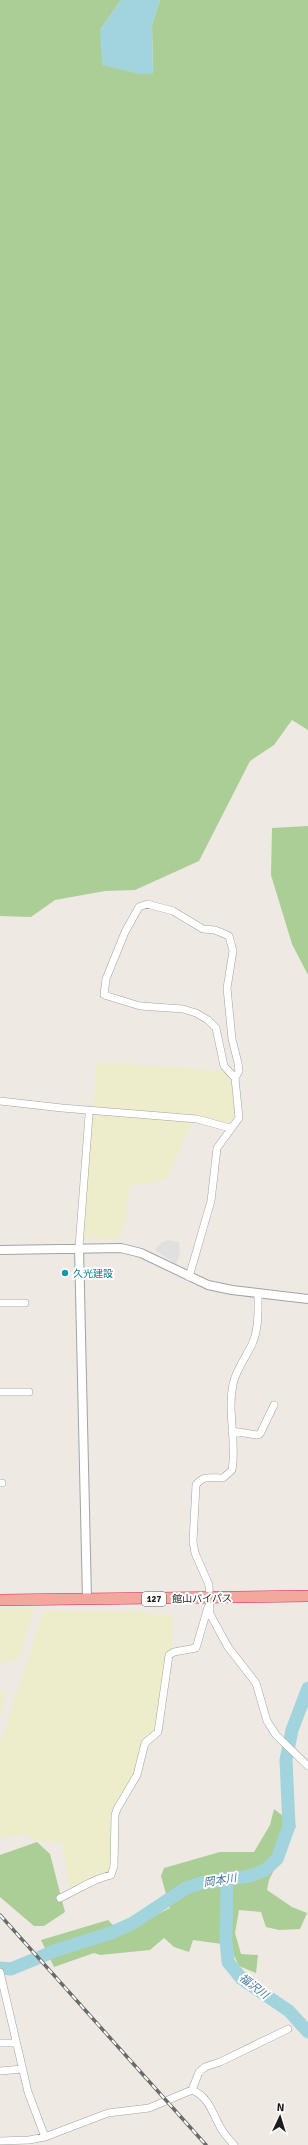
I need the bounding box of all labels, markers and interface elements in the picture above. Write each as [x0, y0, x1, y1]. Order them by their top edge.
marker: 久光建設 [60, 1268, 70, 1278]
place label: 久光建設 [73, 1268, 113, 1280]
road number: 127 [142, 1592, 166, 1606]
street label: 館山バイパス [172, 1592, 232, 1606]
water label: 岡本川 [203, 1871, 238, 1889]
water label: 福沢川 [237, 1971, 272, 2002]
north arrow [260, 2097, 300, 2137]
text: N [276, 2101, 285, 2114]

